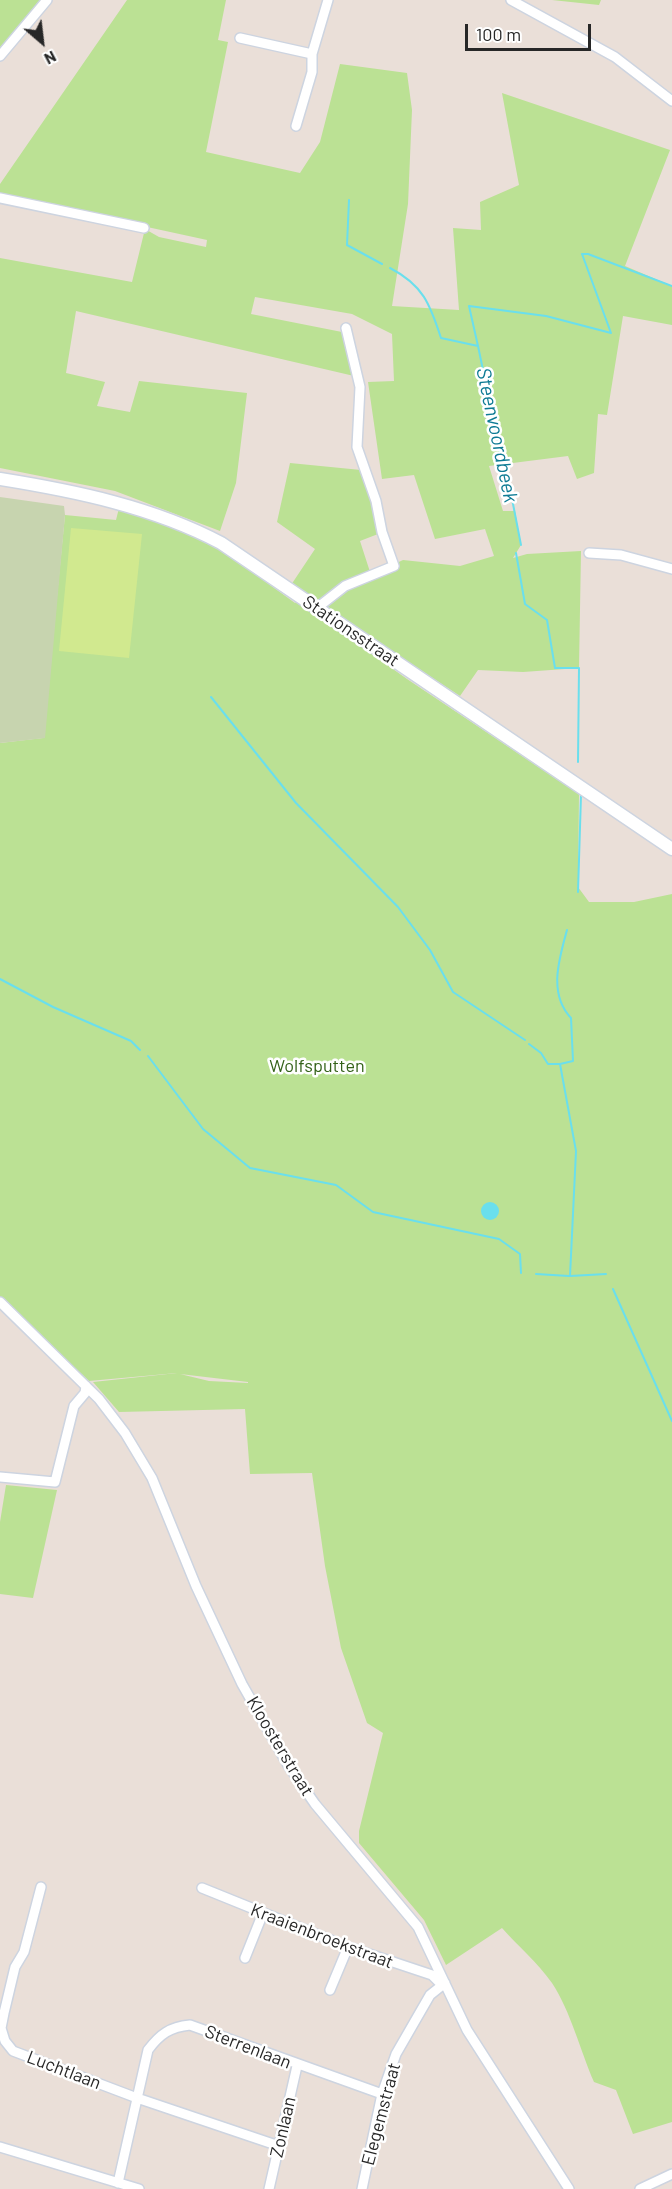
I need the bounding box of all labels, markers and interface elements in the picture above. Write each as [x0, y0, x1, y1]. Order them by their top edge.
north arrow [12, 12, 72, 72]
scale bar [468, 12, 594, 50]
text: 100 m [476, 23, 521, 45]
text: N [42, 47, 60, 69]
water label: Steenvoordbeek [471, 365, 523, 505]
street label: Stationsstraat [299, 591, 403, 671]
park label: Wolfsputten [269, 1055, 365, 1077]
street label: Kloosterstraat [242, 1692, 318, 1800]
street label: Kraaienbroekstraat [248, 1899, 396, 1973]
street label: Sterrenlaan [202, 2021, 294, 2073]
street label: Luchtlaan [24, 2046, 104, 2094]
street label: Elegemstraat [357, 2060, 405, 2168]
street label: Zonlaan [266, 2095, 300, 2159]

